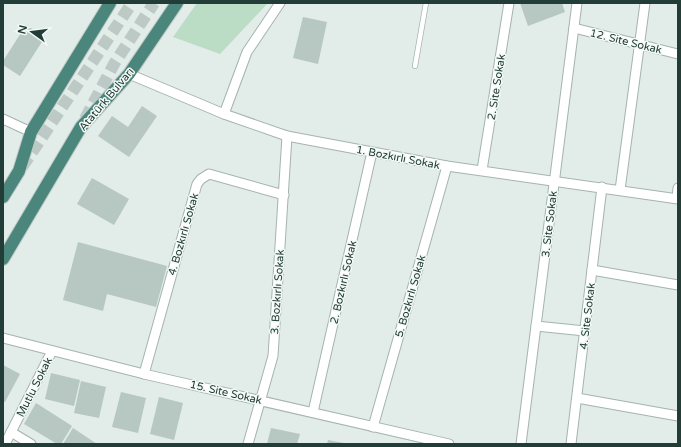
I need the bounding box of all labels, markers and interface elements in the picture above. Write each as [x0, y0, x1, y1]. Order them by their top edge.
north arrow [12, 12, 52, 52]
text: N [15, 24, 30, 36]
street label: 12. Site Sokak [589, 26, 663, 57]
street label: 2. Site Sokak [485, 53, 508, 121]
street label: Atatürk Bulvarı [76, 65, 136, 133]
street label: 1. Bozkırlı Sokak [355, 143, 441, 172]
street label: 3. Site Sokak [539, 190, 560, 258]
street label: 4. Bozkırlı Sokak [165, 191, 201, 277]
street label: 2. Bozkırlı Sokak [328, 239, 359, 325]
street label: 3. Bozkırlı Sokak [268, 249, 287, 335]
street label: 5. Bozkırlı Sokak [393, 253, 428, 339]
street label: 4. Site Sokak [577, 282, 598, 350]
street label: Mutlu Sokak [14, 355, 55, 419]
street label: 15. Site Sokak [189, 378, 263, 407]

